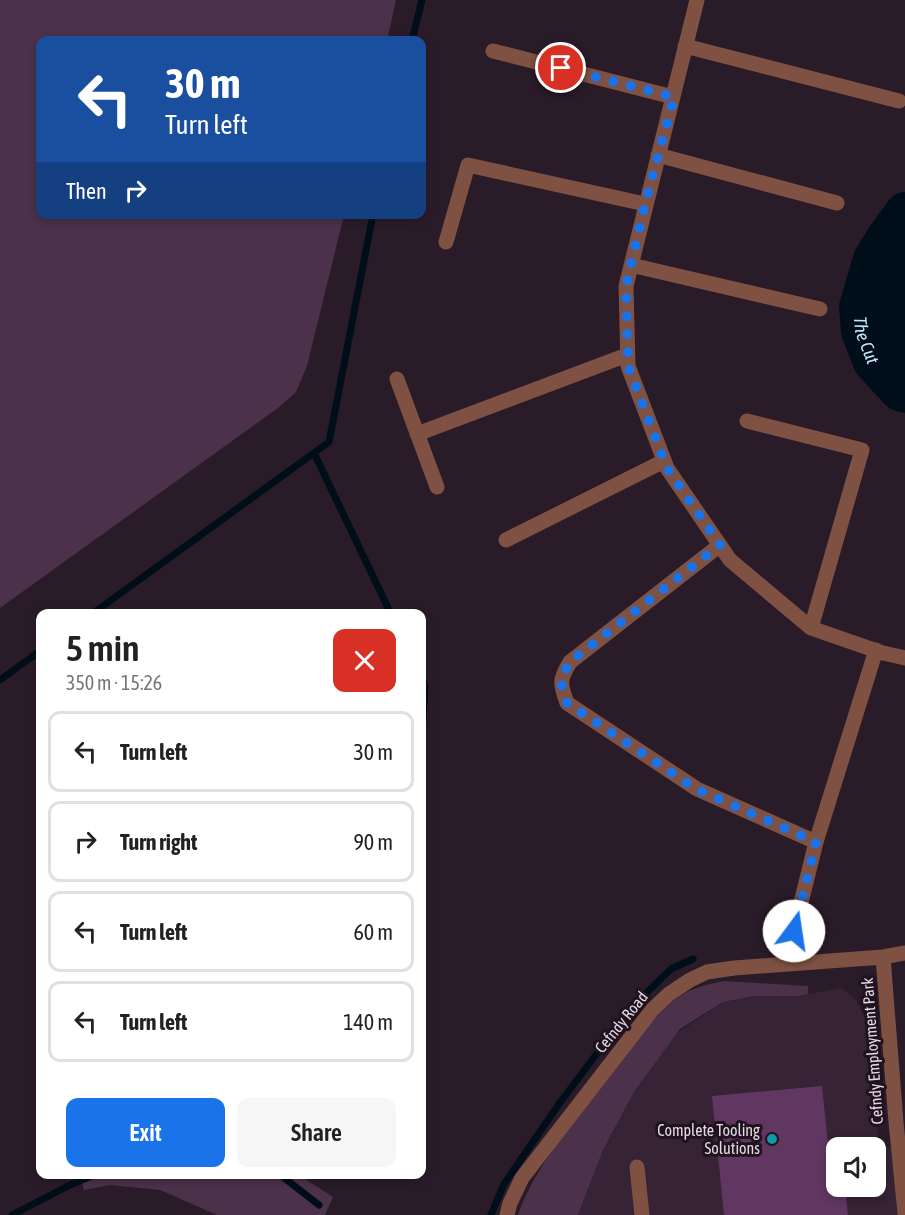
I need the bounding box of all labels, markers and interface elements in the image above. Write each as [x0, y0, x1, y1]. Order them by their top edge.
pin [535, 42, 586, 93]
icon: arrive [544, 51, 577, 84]
text: 30 m [165, 59, 240, 107]
icon: left [66, 60, 144, 138]
text: Turn left [165, 109, 248, 140]
icon: right [119, 174, 152, 207]
text: Then [66, 178, 107, 204]
water label: The Cut [850, 316, 884, 368]
text: 5 min [66, 627, 140, 669]
button: close [333, 629, 396, 692]
text: 350 m · 15:26 [66, 671, 162, 694]
icon: left [69, 735, 102, 768]
text: Turn left [120, 739, 187, 765]
text: 30 m [353, 739, 393, 765]
icon: right [69, 825, 102, 858]
text: Turn right [120, 829, 197, 855]
text: 90 m [353, 829, 393, 855]
position arrow [762, 899, 826, 963]
icon: left [69, 915, 102, 948]
text: Turn left [120, 919, 187, 945]
text: 60 m [353, 919, 393, 945]
street label: Cefndy Employment Park [858, 977, 887, 1125]
street label: Cefndy Road [591, 988, 652, 1057]
icon: left [69, 1005, 102, 1038]
text: Turn left [120, 1009, 187, 1035]
text: 140 m [343, 1009, 393, 1035]
button: Exit [66, 1098, 225, 1167]
button: Share [237, 1098, 396, 1167]
place label: Complete Tooling Solutions [657, 1121, 760, 1157]
marker: Complete Tooling Solutions [765, 1132, 779, 1146]
map controls [826, 1137, 886, 1197]
button: sound [826, 1137, 886, 1197]

